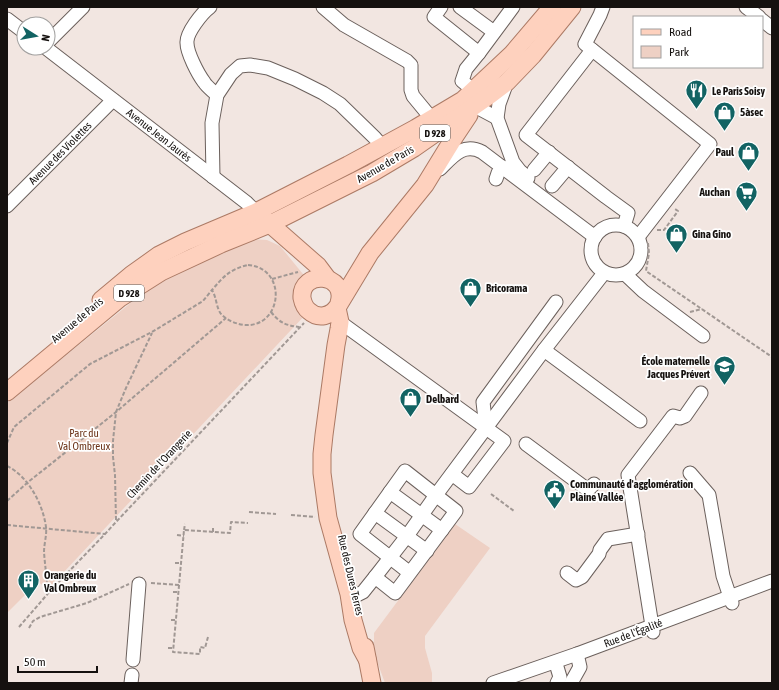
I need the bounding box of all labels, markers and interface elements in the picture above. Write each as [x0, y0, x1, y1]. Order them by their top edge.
north arrow [16, 16, 56, 56]
legend [633, 16, 763, 68]
text: Road [669, 25, 692, 39]
text: N [39, 34, 52, 42]
text: Park [669, 45, 690, 59]
restaurant icon: Le Paris Soisy [684, 78, 710, 111]
place label: Le Paris Soisy [712, 85, 765, 97]
shop icon: 5àsec [712, 99, 738, 132]
street label: Avenue Jean Jaurès [124, 106, 194, 164]
place label: 5àsec [740, 106, 764, 118]
street label: Avenue des Violettes [26, 119, 94, 187]
road number: D 928 [420, 125, 450, 141]
shop icon: Paul [736, 139, 762, 172]
street label: Avenue de Paris [354, 143, 416, 185]
place label: Paul [715, 146, 735, 158]
supermarket icon: Auchan [733, 179, 759, 212]
place label: Auchan [698, 186, 730, 198]
shop icon: Gina Gino [664, 221, 690, 254]
place label: Gina Gino [692, 228, 731, 240]
shop icon: Bricorama [458, 275, 484, 308]
place label: Bricorama [486, 282, 527, 294]
road number: D 928 [114, 285, 144, 301]
street label: Avenue de Paris [49, 295, 105, 345]
school or university icon: École maternelle Jacques Prévert [712, 354, 738, 387]
place label: École maternelle Jacques Prévert [641, 355, 711, 380]
shop icon: Delbard [397, 386, 423, 419]
place label: Delbard [426, 393, 459, 405]
park label: Parc du Val Ombreux [58, 427, 111, 452]
street label: Chemin de l'Orangerie [124, 427, 194, 501]
public building icon: Communauté d'agglomération Plaine Vallée [541, 477, 567, 510]
place label: Communauté d'agglomération Plaine Vallée [570, 478, 693, 503]
street label: Rue des Dures Terres [336, 533, 366, 617]
building icon: Orangerie du Val Ombreux [16, 568, 42, 601]
place label: Orangerie du Val Ombreux [43, 569, 97, 594]
street label: Rue de l'Égalité [602, 616, 664, 650]
scale bar [18, 648, 97, 674]
text: 50 m [24, 655, 46, 669]

